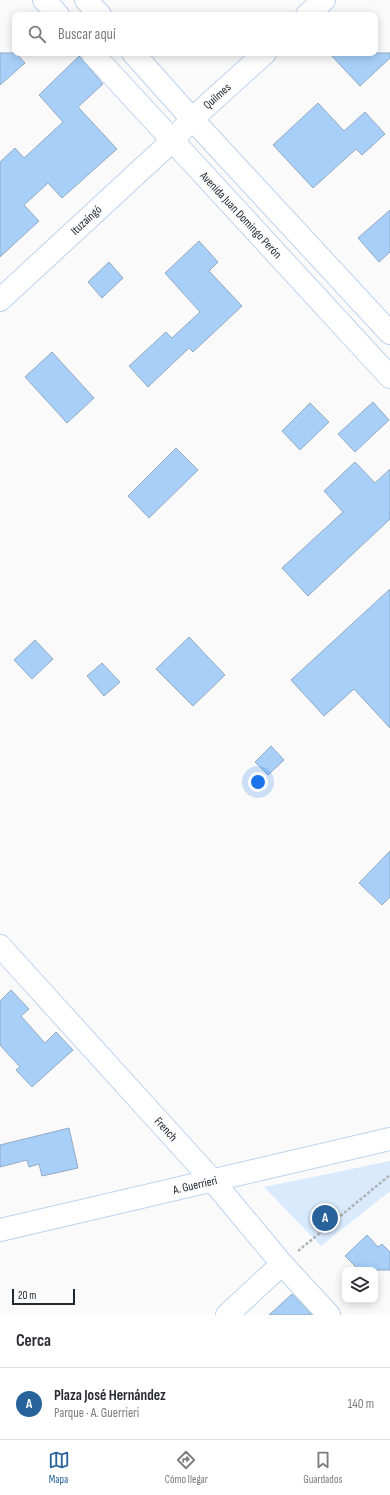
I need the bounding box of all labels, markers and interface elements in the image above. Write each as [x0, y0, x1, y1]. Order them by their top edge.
search box [12, 12, 378, 56]
icon: search [26, 23, 48, 45]
text: Buscar aquí [58, 25, 116, 44]
street label: Quilmes [200, 80, 234, 113]
street label: Avenida Juan Domingo Perón [196, 168, 285, 262]
street label: Ituzaingó [68, 202, 105, 239]
your location [248, 772, 268, 792]
street label: French [151, 1114, 180, 1145]
street label: A. Guerrieri [171, 1173, 219, 1198]
pin: A [312, 1203, 338, 1233]
map controls [342, 1267, 378, 1303]
button: layers [342, 1267, 378, 1303]
scale bar [12, 1287, 75, 1306]
text: 20 m [18, 1289, 36, 1302]
text: Cerca [16, 1331, 51, 1351]
text: Plaza José Hernández [54, 1386, 166, 1405]
text: A [26, 1396, 32, 1412]
text: 140 m [348, 1396, 374, 1412]
text: Parque · A. Guerrieri [54, 1405, 139, 1421]
tab: Mapa [48, 1449, 70, 1486]
tab: Cómo llegar [165, 1449, 208, 1486]
tab: Guardados [303, 1449, 342, 1486]

